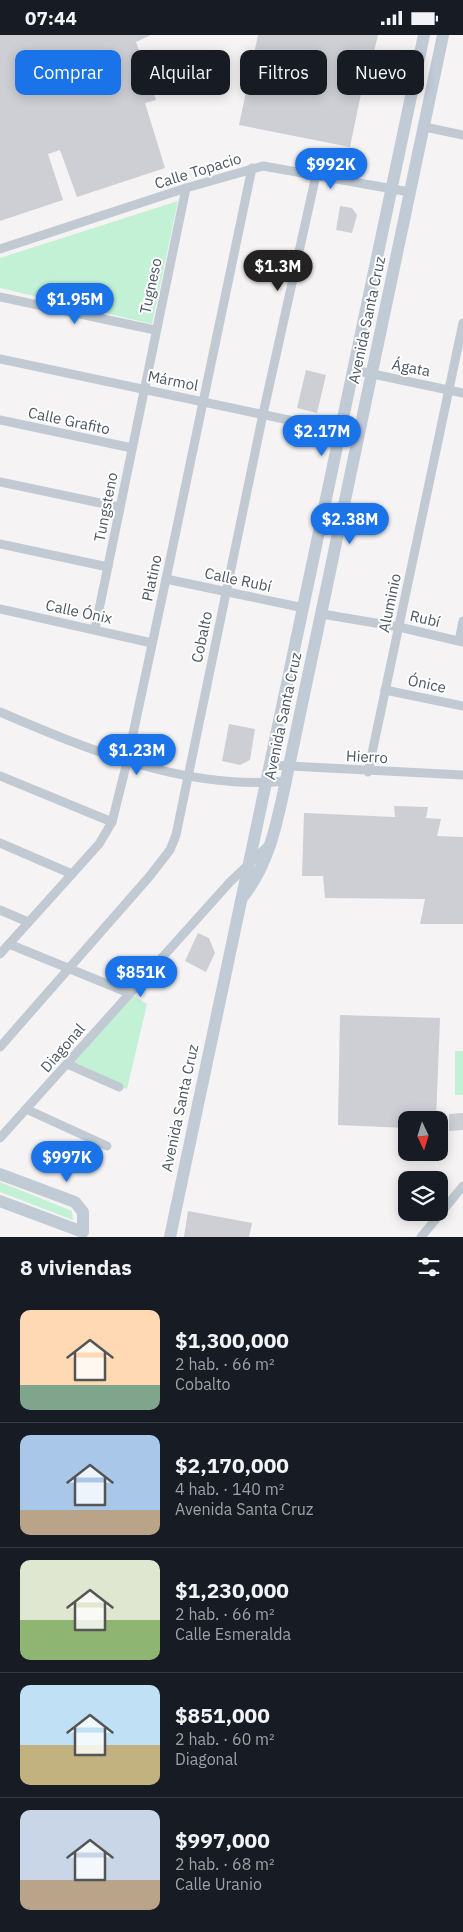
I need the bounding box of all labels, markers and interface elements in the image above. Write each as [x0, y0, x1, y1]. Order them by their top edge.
text: 07:44 [25, 6, 77, 30]
chip: Comprar [15, 50, 121, 95]
chip: Alquilar [131, 50, 230, 95]
chip: Filtros [240, 50, 327, 95]
chip: Nuevo [337, 50, 424, 95]
pin: $992K [296, 147, 366, 190]
street label: Calle Topacio [152, 148, 243, 193]
text: $992K [306, 154, 356, 174]
pin: $1.3M [243, 249, 313, 292]
street label: Avenida Santa Cruz [344, 254, 389, 385]
street label: Tugneso [135, 256, 166, 316]
text: $1.3M [255, 256, 301, 276]
pin: $1.95M [34, 283, 116, 325]
text: $1.95M [47, 289, 103, 309]
street label: Ágata [390, 354, 432, 381]
street label: Mármol [146, 366, 200, 395]
street label: Calle Grafito [26, 403, 112, 438]
pin: $2.17M [281, 415, 363, 457]
text: $2.17M [294, 421, 350, 441]
street label: Tungsteno [89, 471, 122, 543]
pin: $2.38M [309, 503, 391, 545]
text: $2.38M [322, 509, 378, 529]
street label: Platino [137, 553, 166, 603]
street label: Calle Rubí [203, 563, 273, 596]
street label: Aluminio [374, 572, 405, 634]
street label: Calle Ónix [44, 595, 115, 628]
street label: Rubí [408, 606, 442, 631]
street label: Cobalto [187, 609, 216, 664]
street label: Avenida Santa Cruz [260, 650, 305, 781]
street label: Ónice [406, 670, 448, 697]
pin: $1.23M [96, 733, 178, 776]
text: $1.23M [109, 740, 165, 760]
street label: Hierro [346, 746, 388, 767]
pin: $851K [106, 955, 176, 998]
text: $851K [116, 962, 166, 982]
street label: Diagonal [36, 1019, 89, 1076]
street label: Avenida Santa Cruz [157, 1042, 202, 1173]
north arrow [398, 1111, 448, 1161]
map controls [398, 1111, 448, 1221]
pin: $997K [32, 1141, 102, 1183]
text: $997K [42, 1147, 92, 1167]
button: layers [398, 1171, 448, 1221]
text: 8 viviendas [20, 1253, 132, 1281]
icon: filters [415, 1253, 443, 1281]
text: $1,300,000 [175, 1326, 289, 1354]
icon: home [60, 1330, 120, 1390]
text: 2 hab. · 66 m² [175, 1354, 275, 1374]
text: Cobalto [175, 1374, 231, 1394]
text: $2,170,000 [175, 1451, 289, 1479]
icon: home [60, 1455, 120, 1515]
text: 4 hab. · 140 m² [175, 1479, 284, 1499]
text: Avenida Santa Cruz [175, 1499, 313, 1519]
text: $1,230,000 [175, 1576, 289, 1604]
icon: home [60, 1580, 120, 1640]
text: 2 hab. · 66 m² [175, 1604, 275, 1624]
text: Calle Esmeralda [175, 1624, 291, 1644]
text: $851,000 [175, 1701, 270, 1729]
icon: home [60, 1705, 120, 1765]
text: 2 hab. · 60 m² [175, 1729, 275, 1749]
text: Diagonal [175, 1749, 238, 1769]
text: $997,000 [175, 1826, 270, 1854]
icon: home [60, 1830, 120, 1890]
text: 2 hab. · 68 m² [175, 1854, 275, 1874]
text: Calle Uranio [175, 1874, 262, 1894]

